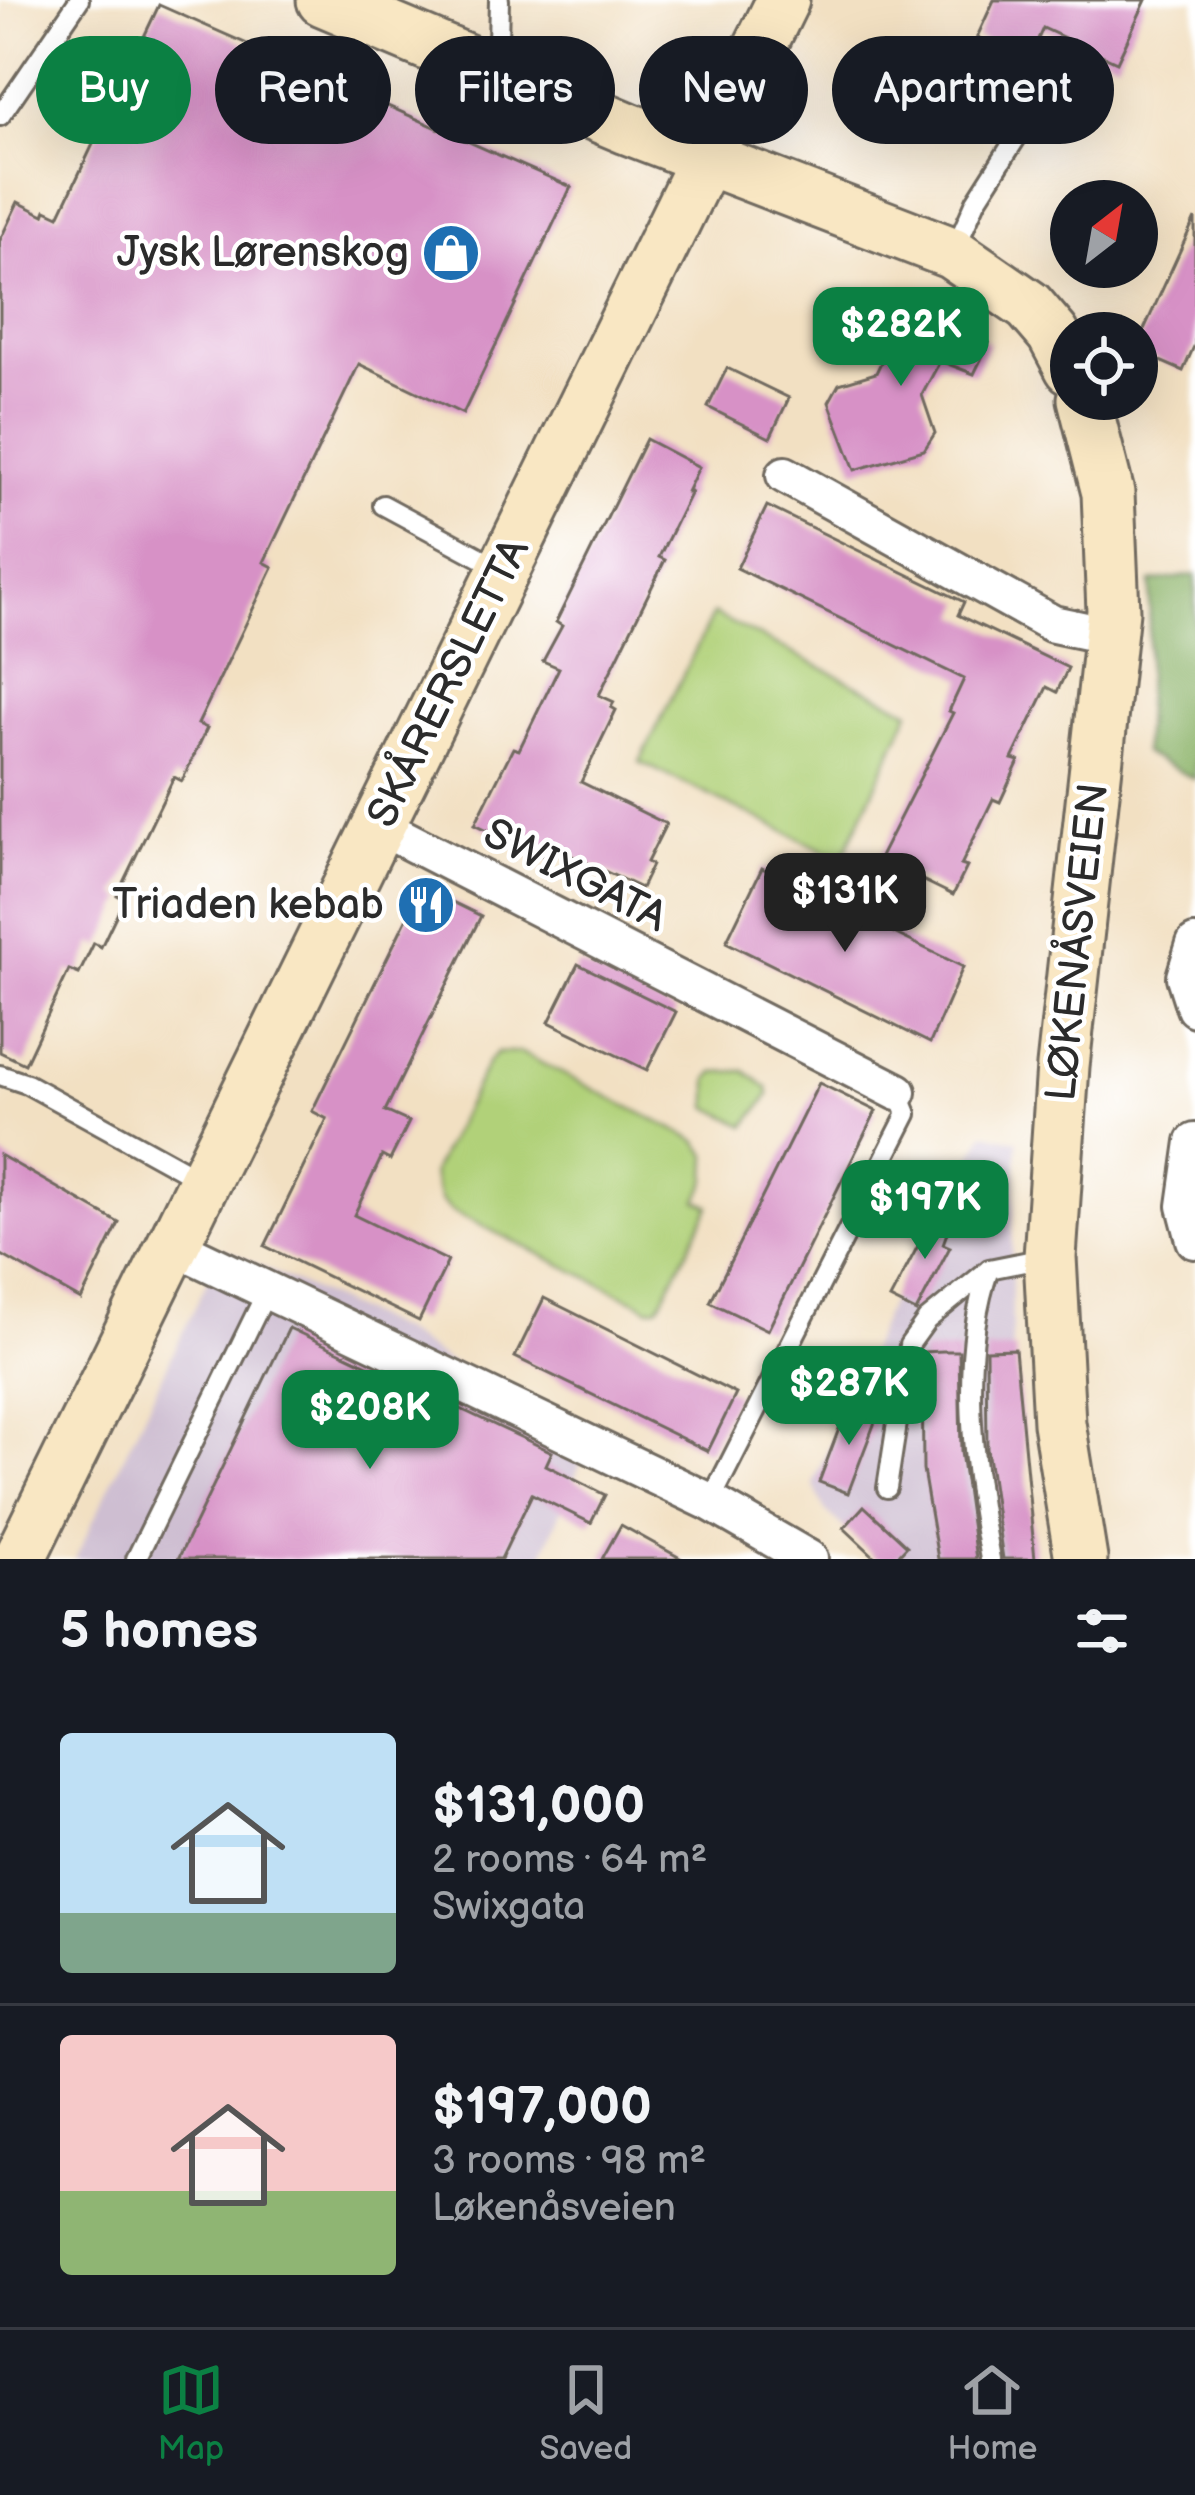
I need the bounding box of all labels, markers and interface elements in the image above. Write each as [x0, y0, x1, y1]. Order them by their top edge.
chip: Buy [36, 36, 191, 144]
chip: Rent [215, 36, 391, 144]
chip: Filters [415, 36, 615, 144]
chip: New [639, 36, 808, 144]
chip: Apartment [832, 36, 1114, 144]
north arrow [1050, 180, 1158, 288]
map controls [1050, 180, 1158, 420]
shop icon: Jysk Lørenskog [420, 222, 482, 284]
place label: Jysk Lørenskog [117, 228, 409, 279]
pin: $282K [817, 287, 985, 389]
text: $282K [840, 302, 962, 349]
button: locate [1050, 312, 1158, 420]
street label: SKÅRERSLETTA [354, 529, 541, 836]
street label: LØKENÅSVEIEN [1033, 780, 1120, 1104]
street label: SWIXGATA [475, 808, 675, 944]
pin: $131K [761, 853, 929, 955]
text: $131K [791, 868, 899, 915]
restaurant icon: Triaden kebab [395, 874, 457, 936]
place label: Triaden kebab [112, 880, 384, 931]
pin: $197K [841, 1160, 1009, 1262]
text: $197K [868, 1175, 982, 1222]
pin: $287K [765, 1346, 933, 1448]
text: $287K [789, 1361, 909, 1408]
pin: $208K [286, 1370, 454, 1472]
text: $208K [309, 1385, 431, 1432]
icon: filters [1069, 1598, 1135, 1664]
text: 5 homes [60, 1601, 258, 1662]
text: $131,000 [432, 1776, 645, 1837]
icon: home [156, 1781, 300, 1925]
text: 2 rooms · 64 m² [432, 1837, 707, 1884]
text: Swixgata [432, 1884, 585, 1931]
text: $197,000 [432, 2077, 652, 2138]
icon: home [156, 2083, 300, 2227]
text: 3 rooms · 98 m² [432, 2138, 706, 2185]
text: Løkenåsveien [432, 2185, 676, 2232]
tab: Map [158, 2357, 224, 2469]
tab: Saved [539, 2357, 632, 2469]
tab: Home [948, 2357, 1037, 2469]

